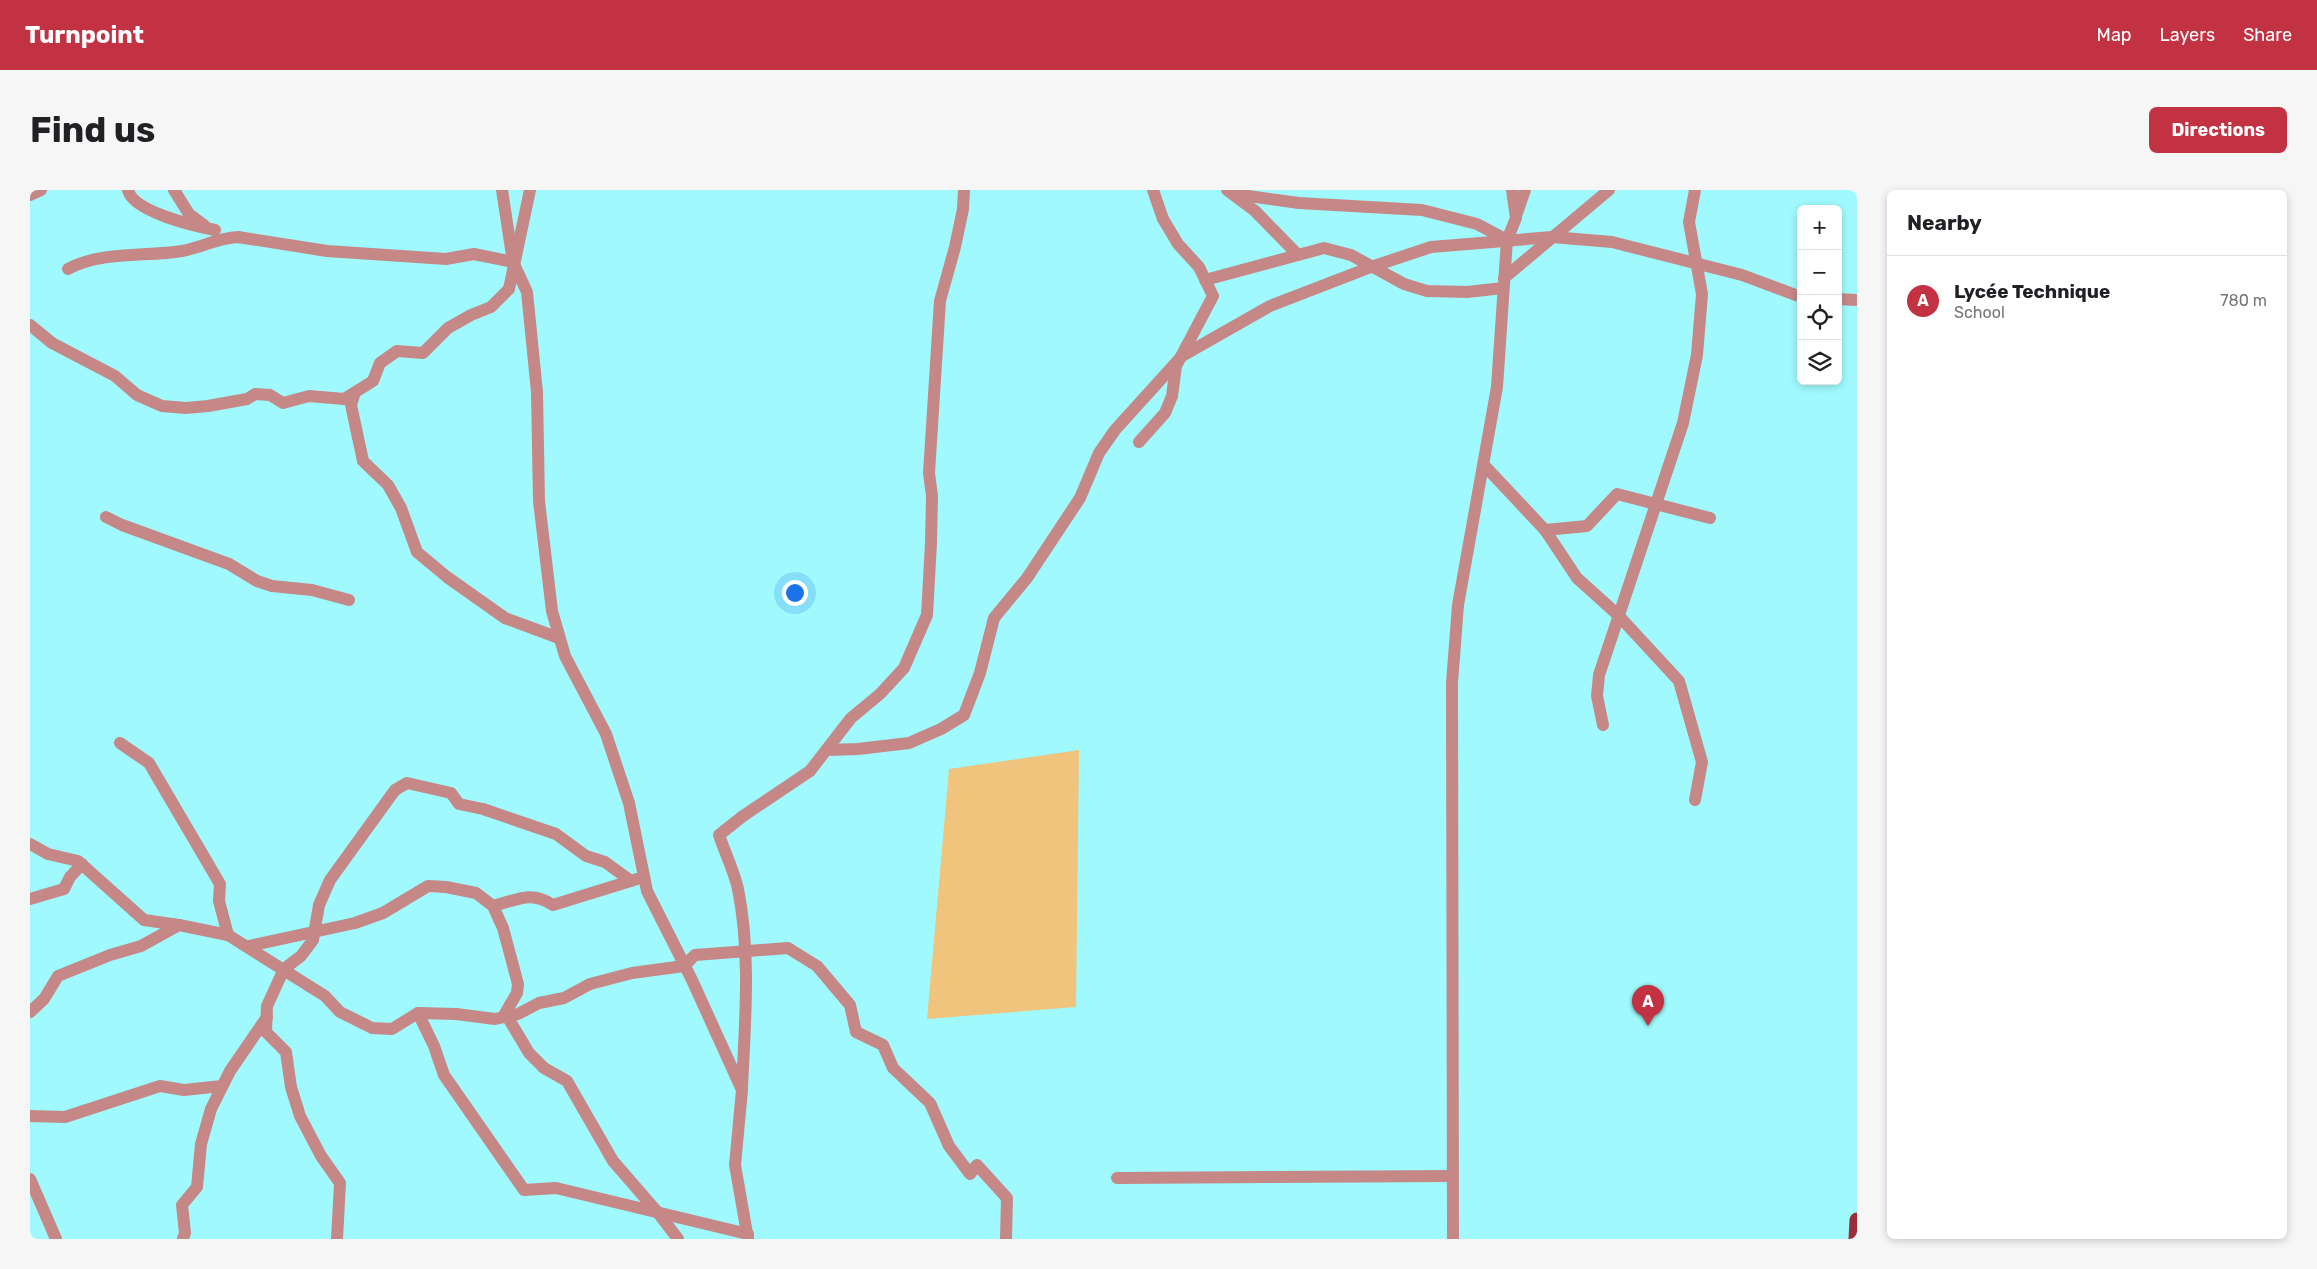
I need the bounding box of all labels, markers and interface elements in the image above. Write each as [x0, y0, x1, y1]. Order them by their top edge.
text: Turnpoint [25, 21, 144, 49]
text: Map [2097, 24, 2132, 46]
text: Layers [2160, 24, 2215, 46]
text: Share [2243, 24, 2292, 46]
button: Directions [2149, 107, 2287, 153]
text: Find us [30, 109, 155, 151]
map controls [1797, 205, 1842, 385]
button: + [1797, 205, 1842, 250]
text: Nearby [1907, 210, 1982, 235]
button: − [1797, 250, 1842, 295]
text: Lycée Technique [1954, 280, 2110, 303]
text: A [1917, 291, 1929, 310]
text: 780 m [2220, 291, 2267, 310]
button: locate [1797, 295, 1842, 340]
text: School [1954, 303, 2005, 322]
button: layers [1797, 340, 1842, 385]
your location [782, 580, 808, 606]
pin: A [1632, 985, 1664, 1026]

